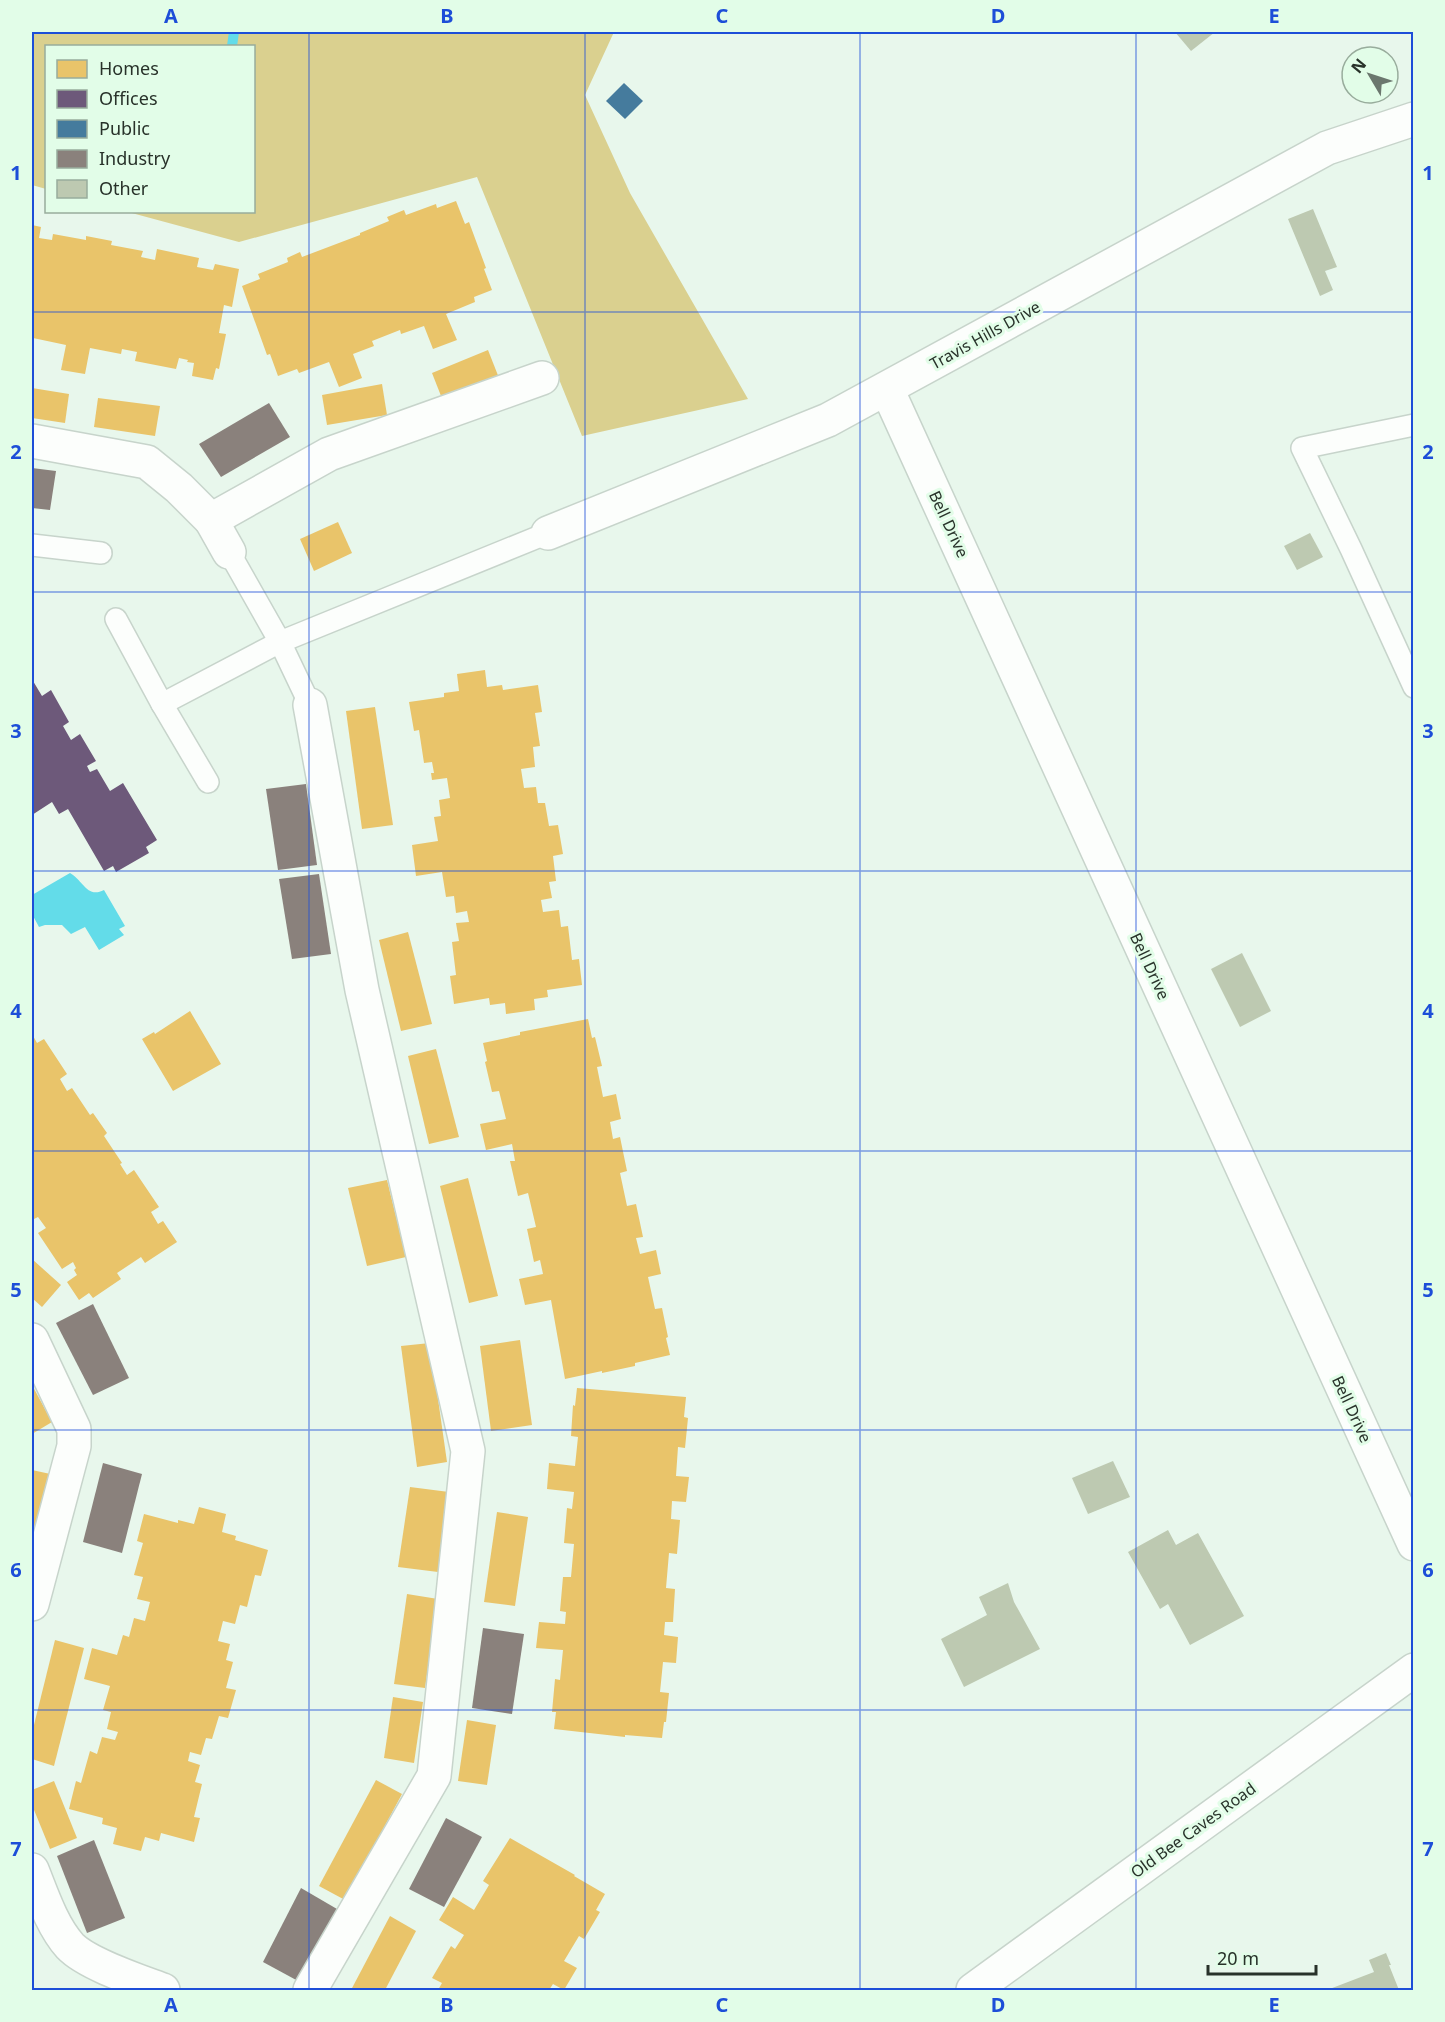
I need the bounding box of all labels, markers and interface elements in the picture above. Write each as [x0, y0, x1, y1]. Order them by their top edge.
text: A [164, 2, 178, 29]
text: B [440, 2, 454, 29]
text: C [716, 2, 729, 29]
text: D [991, 2, 1005, 29]
text: E [1268, 2, 1280, 29]
legend [45, 45, 255, 213]
north arrow [1340, 45, 1400, 105]
text: N [1346, 54, 1371, 78]
text: Homes [99, 56, 159, 80]
text: Offices [99, 86, 158, 110]
text: Public [99, 116, 150, 140]
text: Industry [99, 146, 171, 170]
text: 1 [10, 159, 22, 186]
text: 1 [1422, 159, 1434, 186]
text: Other [99, 176, 149, 200]
street label: Travis Hills Drive [926, 296, 1044, 374]
text: 2 [10, 438, 22, 465]
text: 2 [1422, 438, 1434, 465]
street label: Bell Drive [924, 487, 974, 561]
text: 3 [10, 717, 22, 744]
text: 3 [1422, 717, 1434, 744]
street label: Bell Drive [1125, 929, 1175, 1003]
text: 4 [10, 997, 22, 1024]
text: 4 [1422, 997, 1434, 1024]
text: 5 [10, 1276, 22, 1303]
text: 5 [1422, 1276, 1434, 1303]
street label: Bell Drive [1327, 1372, 1377, 1446]
text: 6 [10, 1556, 22, 1583]
text: 6 [1422, 1556, 1434, 1583]
street label: Old Bee Caves Road [1126, 1777, 1260, 1883]
text: 7 [10, 1835, 22, 1862]
text: 7 [1422, 1835, 1434, 1862]
scale bar [1208, 1938, 1316, 1976]
text: 20 m [1217, 1946, 1259, 1970]
text: A [164, 1991, 178, 2018]
text: B [440, 1991, 454, 2018]
text: C [716, 1991, 729, 2018]
text: D [991, 1991, 1005, 2018]
text: E [1268, 1991, 1280, 2018]

